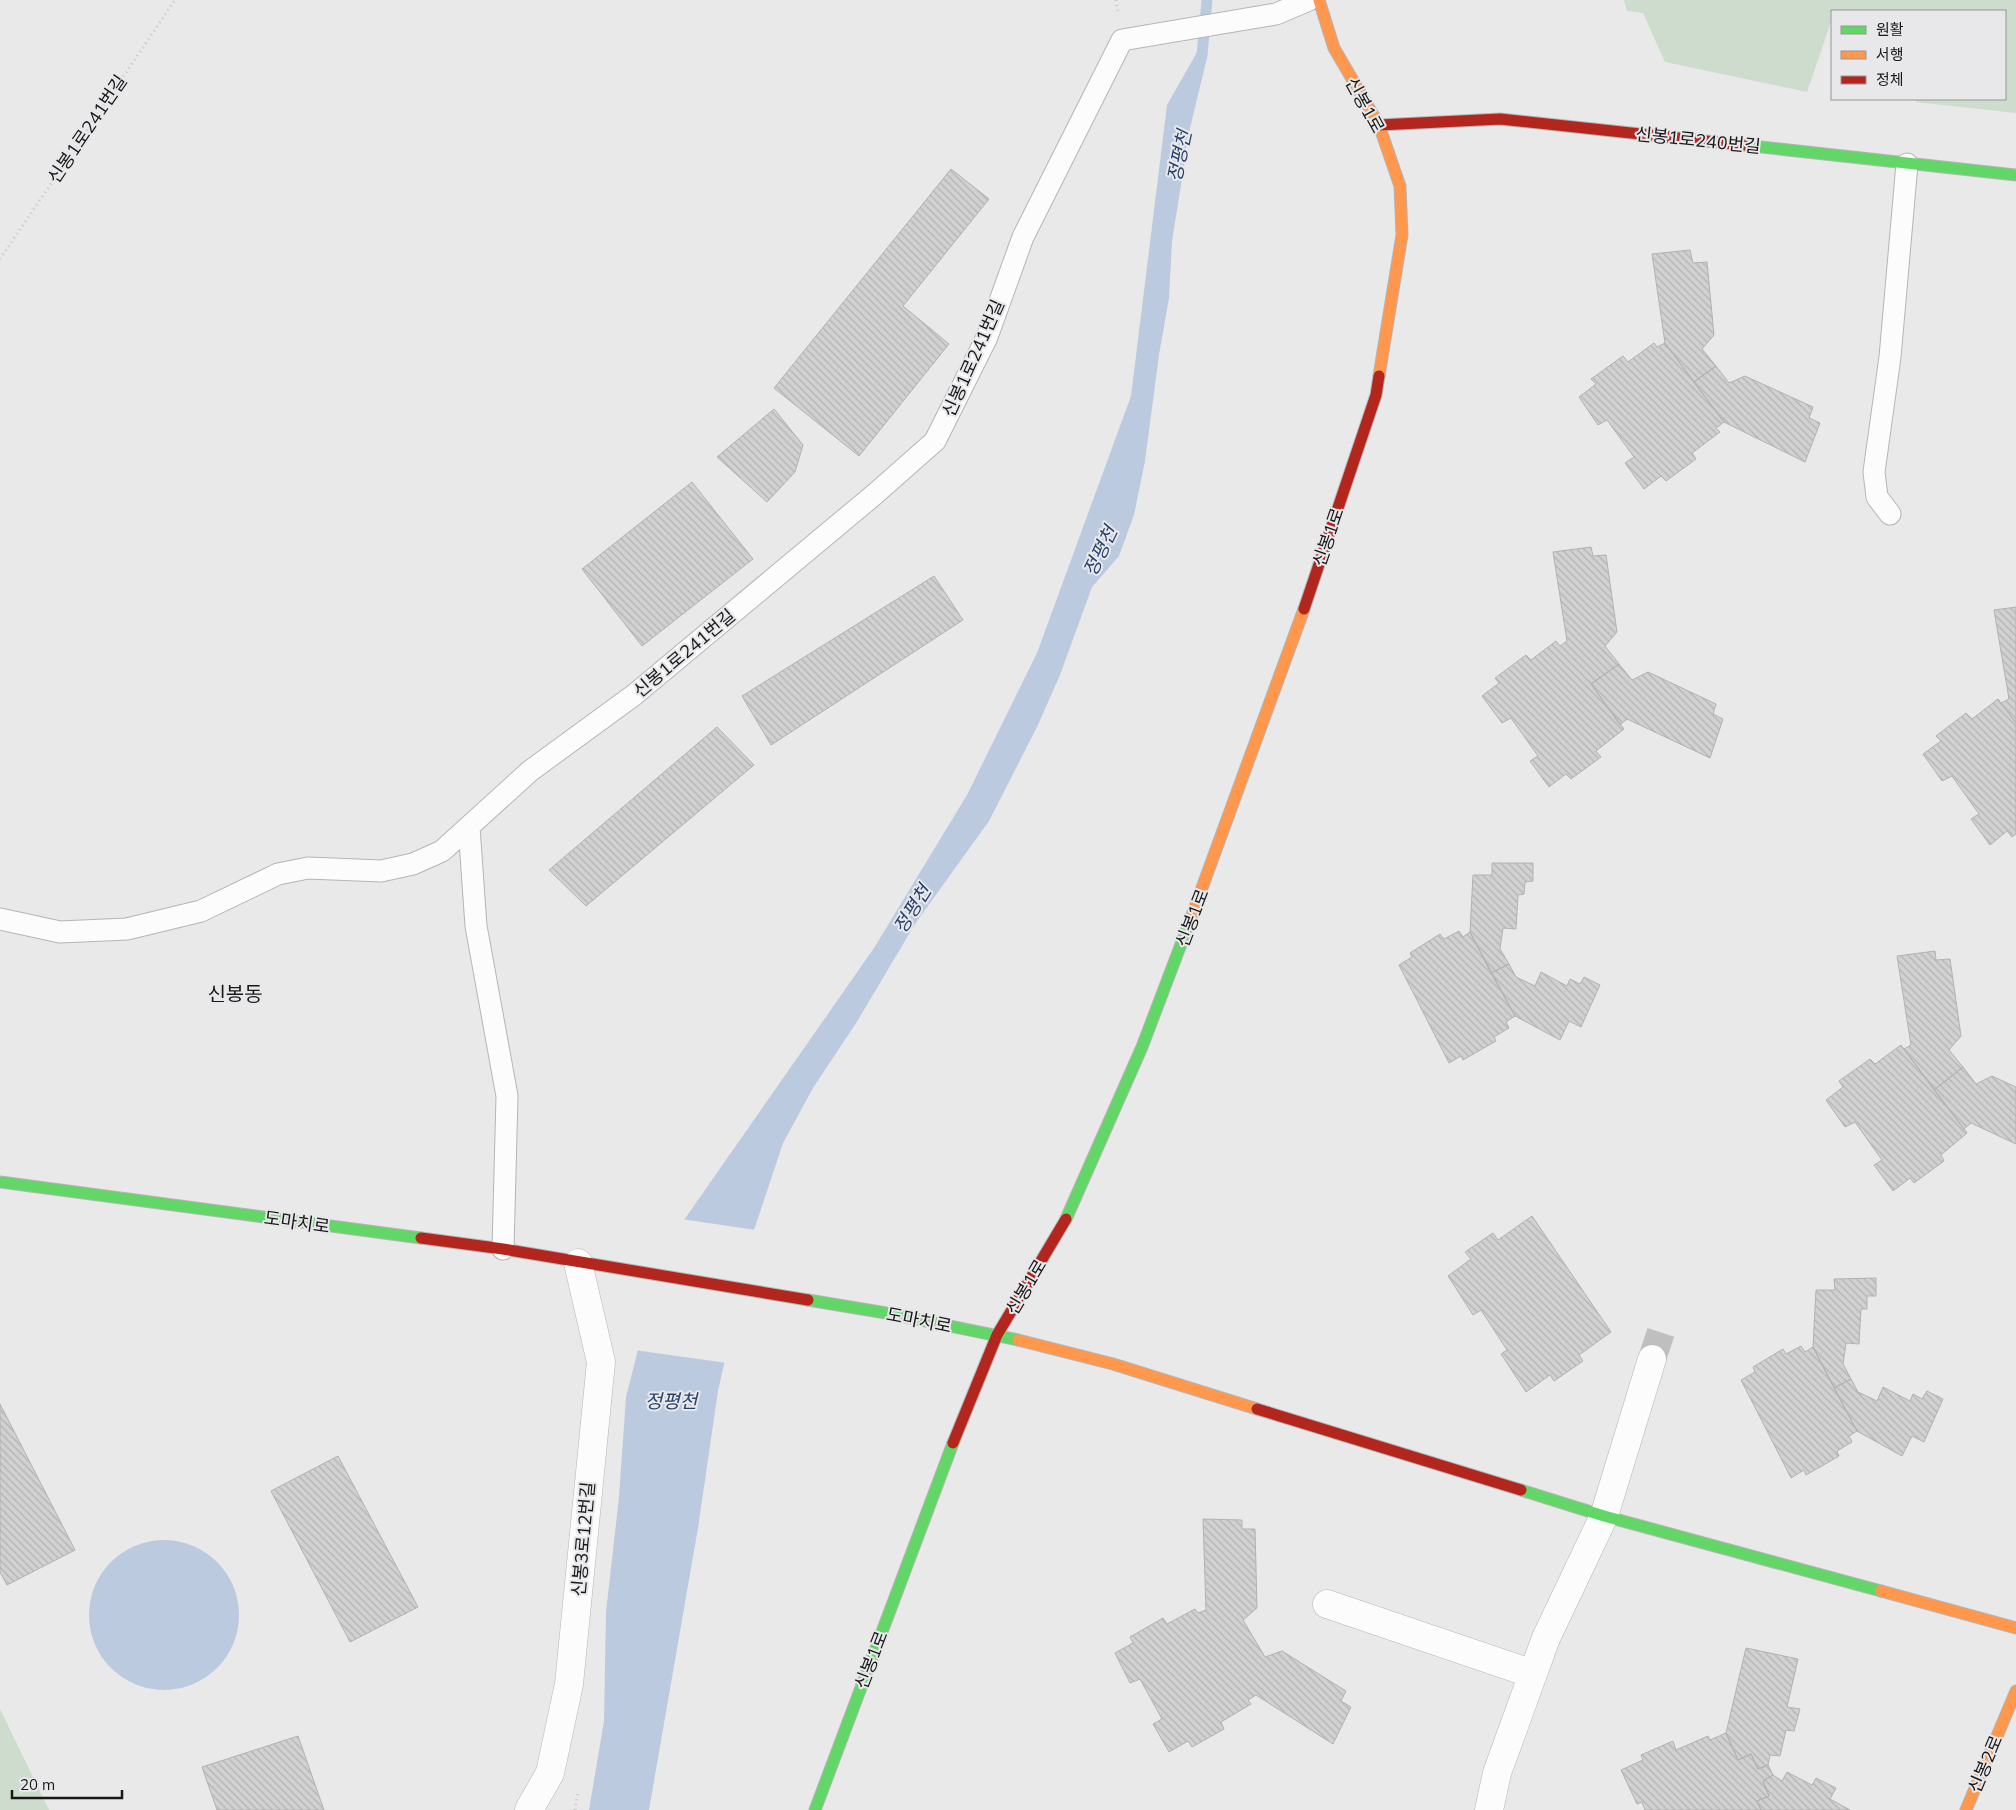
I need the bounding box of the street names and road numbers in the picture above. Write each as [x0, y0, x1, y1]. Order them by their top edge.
street label: 신봉1로241번길 [42, 70, 132, 188]
street label: 신봉1로 [1340, 73, 1390, 137]
street label: 신봉1로240번길 [1634, 122, 1762, 158]
street label: 신봉1로241번길 [937, 296, 1009, 420]
street label: 신봉1로 [1307, 505, 1349, 569]
street label: 신봉1로241번길 [628, 604, 740, 702]
street label: 신봉1로 [1170, 886, 1214, 950]
street label: 도마치로 [263, 1206, 331, 1238]
street label: 신봉1로 [1001, 1255, 1051, 1319]
street label: 도마치로 [884, 1302, 954, 1338]
street label: 신봉3로12번길 [567, 1481, 599, 1597]
street label: 신봉1로 [849, 1628, 893, 1692]
street label: 신봉2로 [1963, 1732, 2007, 1796]

